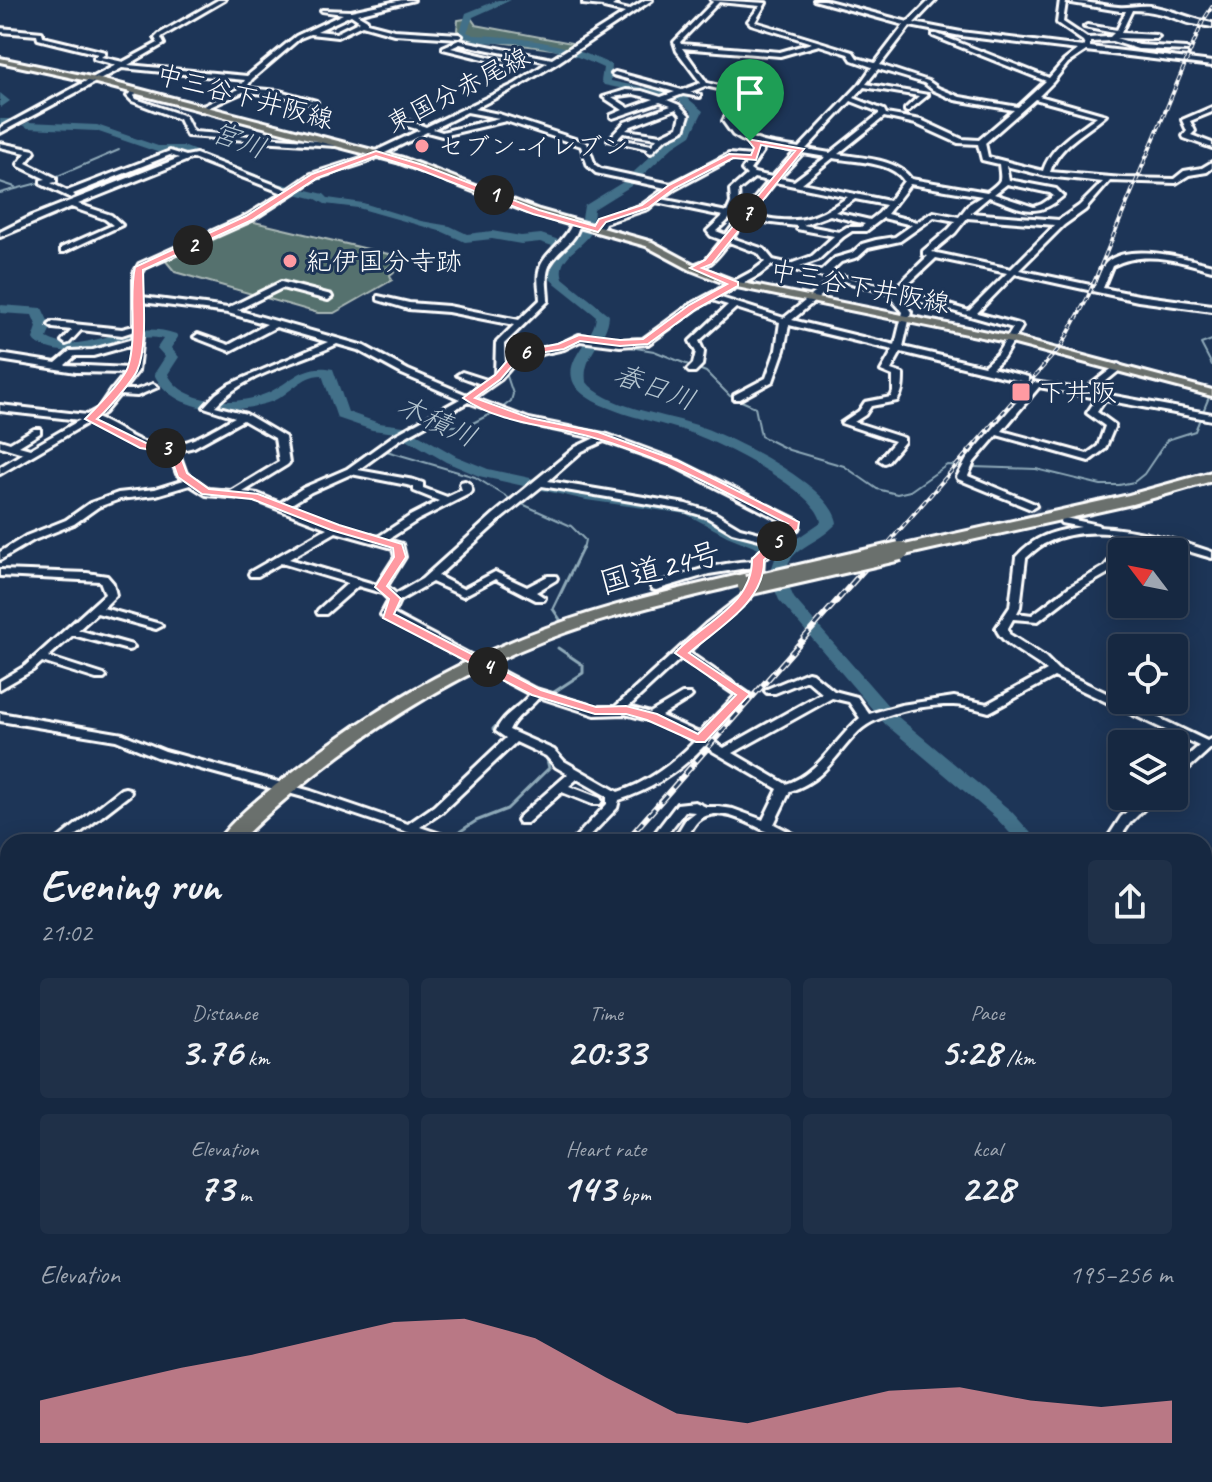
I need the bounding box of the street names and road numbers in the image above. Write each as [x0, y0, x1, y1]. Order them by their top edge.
street label: 東国分赤尾線 [381, 40, 535, 140]
street label: 中三谷下井阪線 [153, 58, 337, 136]
street label: 中三谷下井阪線 [768, 253, 952, 321]
street label: 国道24号 [594, 532, 726, 604]

